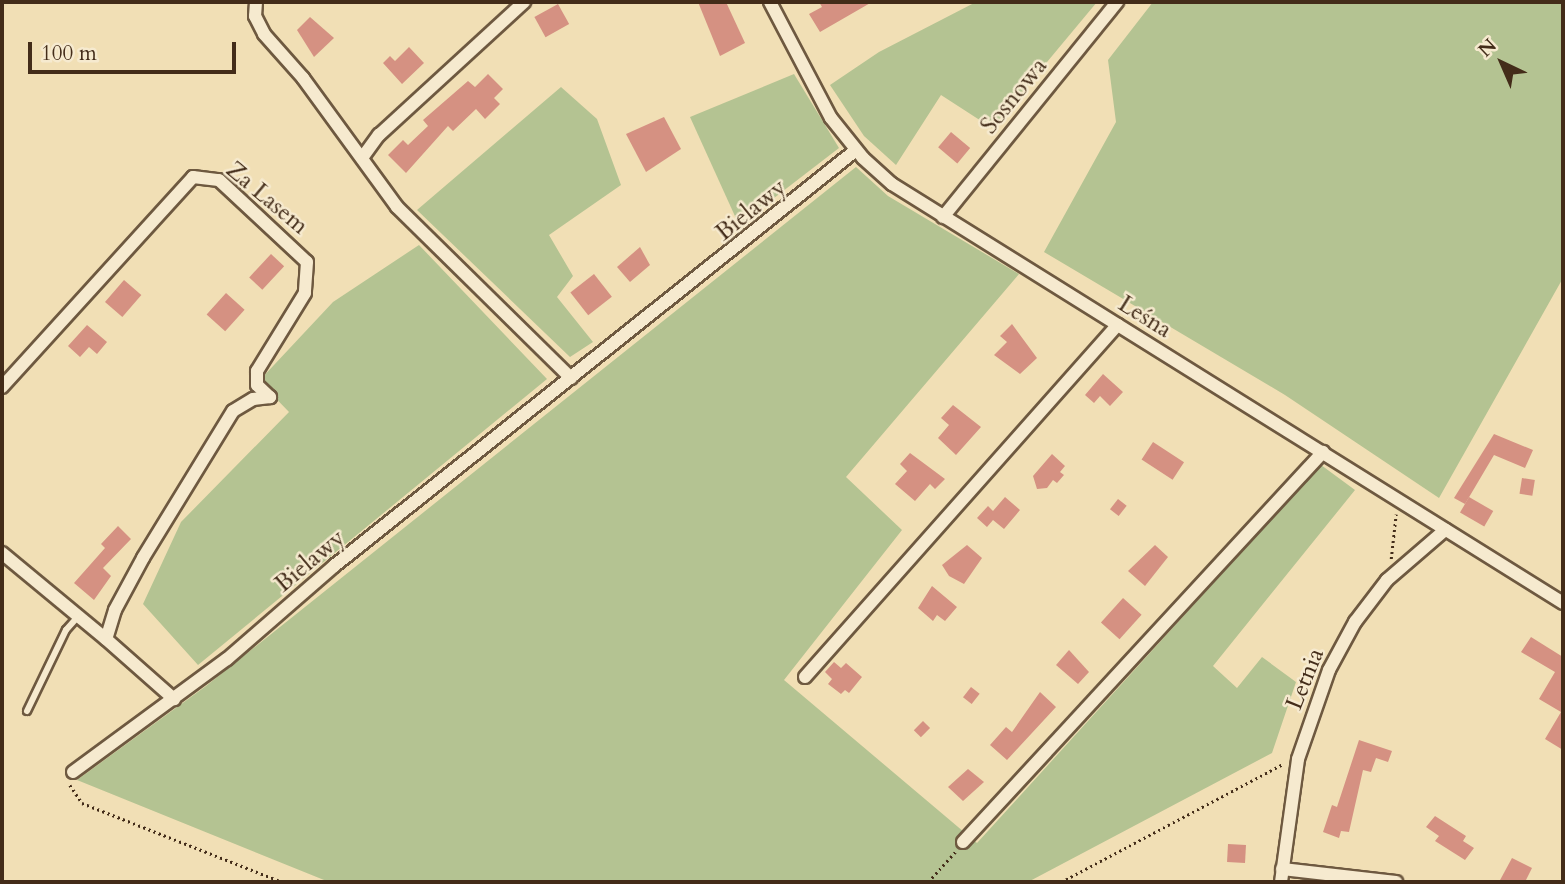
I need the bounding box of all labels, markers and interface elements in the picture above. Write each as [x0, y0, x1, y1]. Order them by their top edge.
scale bar [32, 28, 240, 72]
north arrow [1467, 28, 1537, 98]
text: N [1472, 33, 1502, 63]
text: 100 m [41, 39, 97, 68]
street label: Sosnowa [975, 52, 1053, 140]
street label: Za Lasem [220, 155, 314, 241]
street label: Bielawy [710, 173, 792, 247]
street label: Leśna [1113, 290, 1177, 344]
street label: Bielawy [269, 523, 351, 599]
street label: Letnia [1280, 644, 1330, 714]

